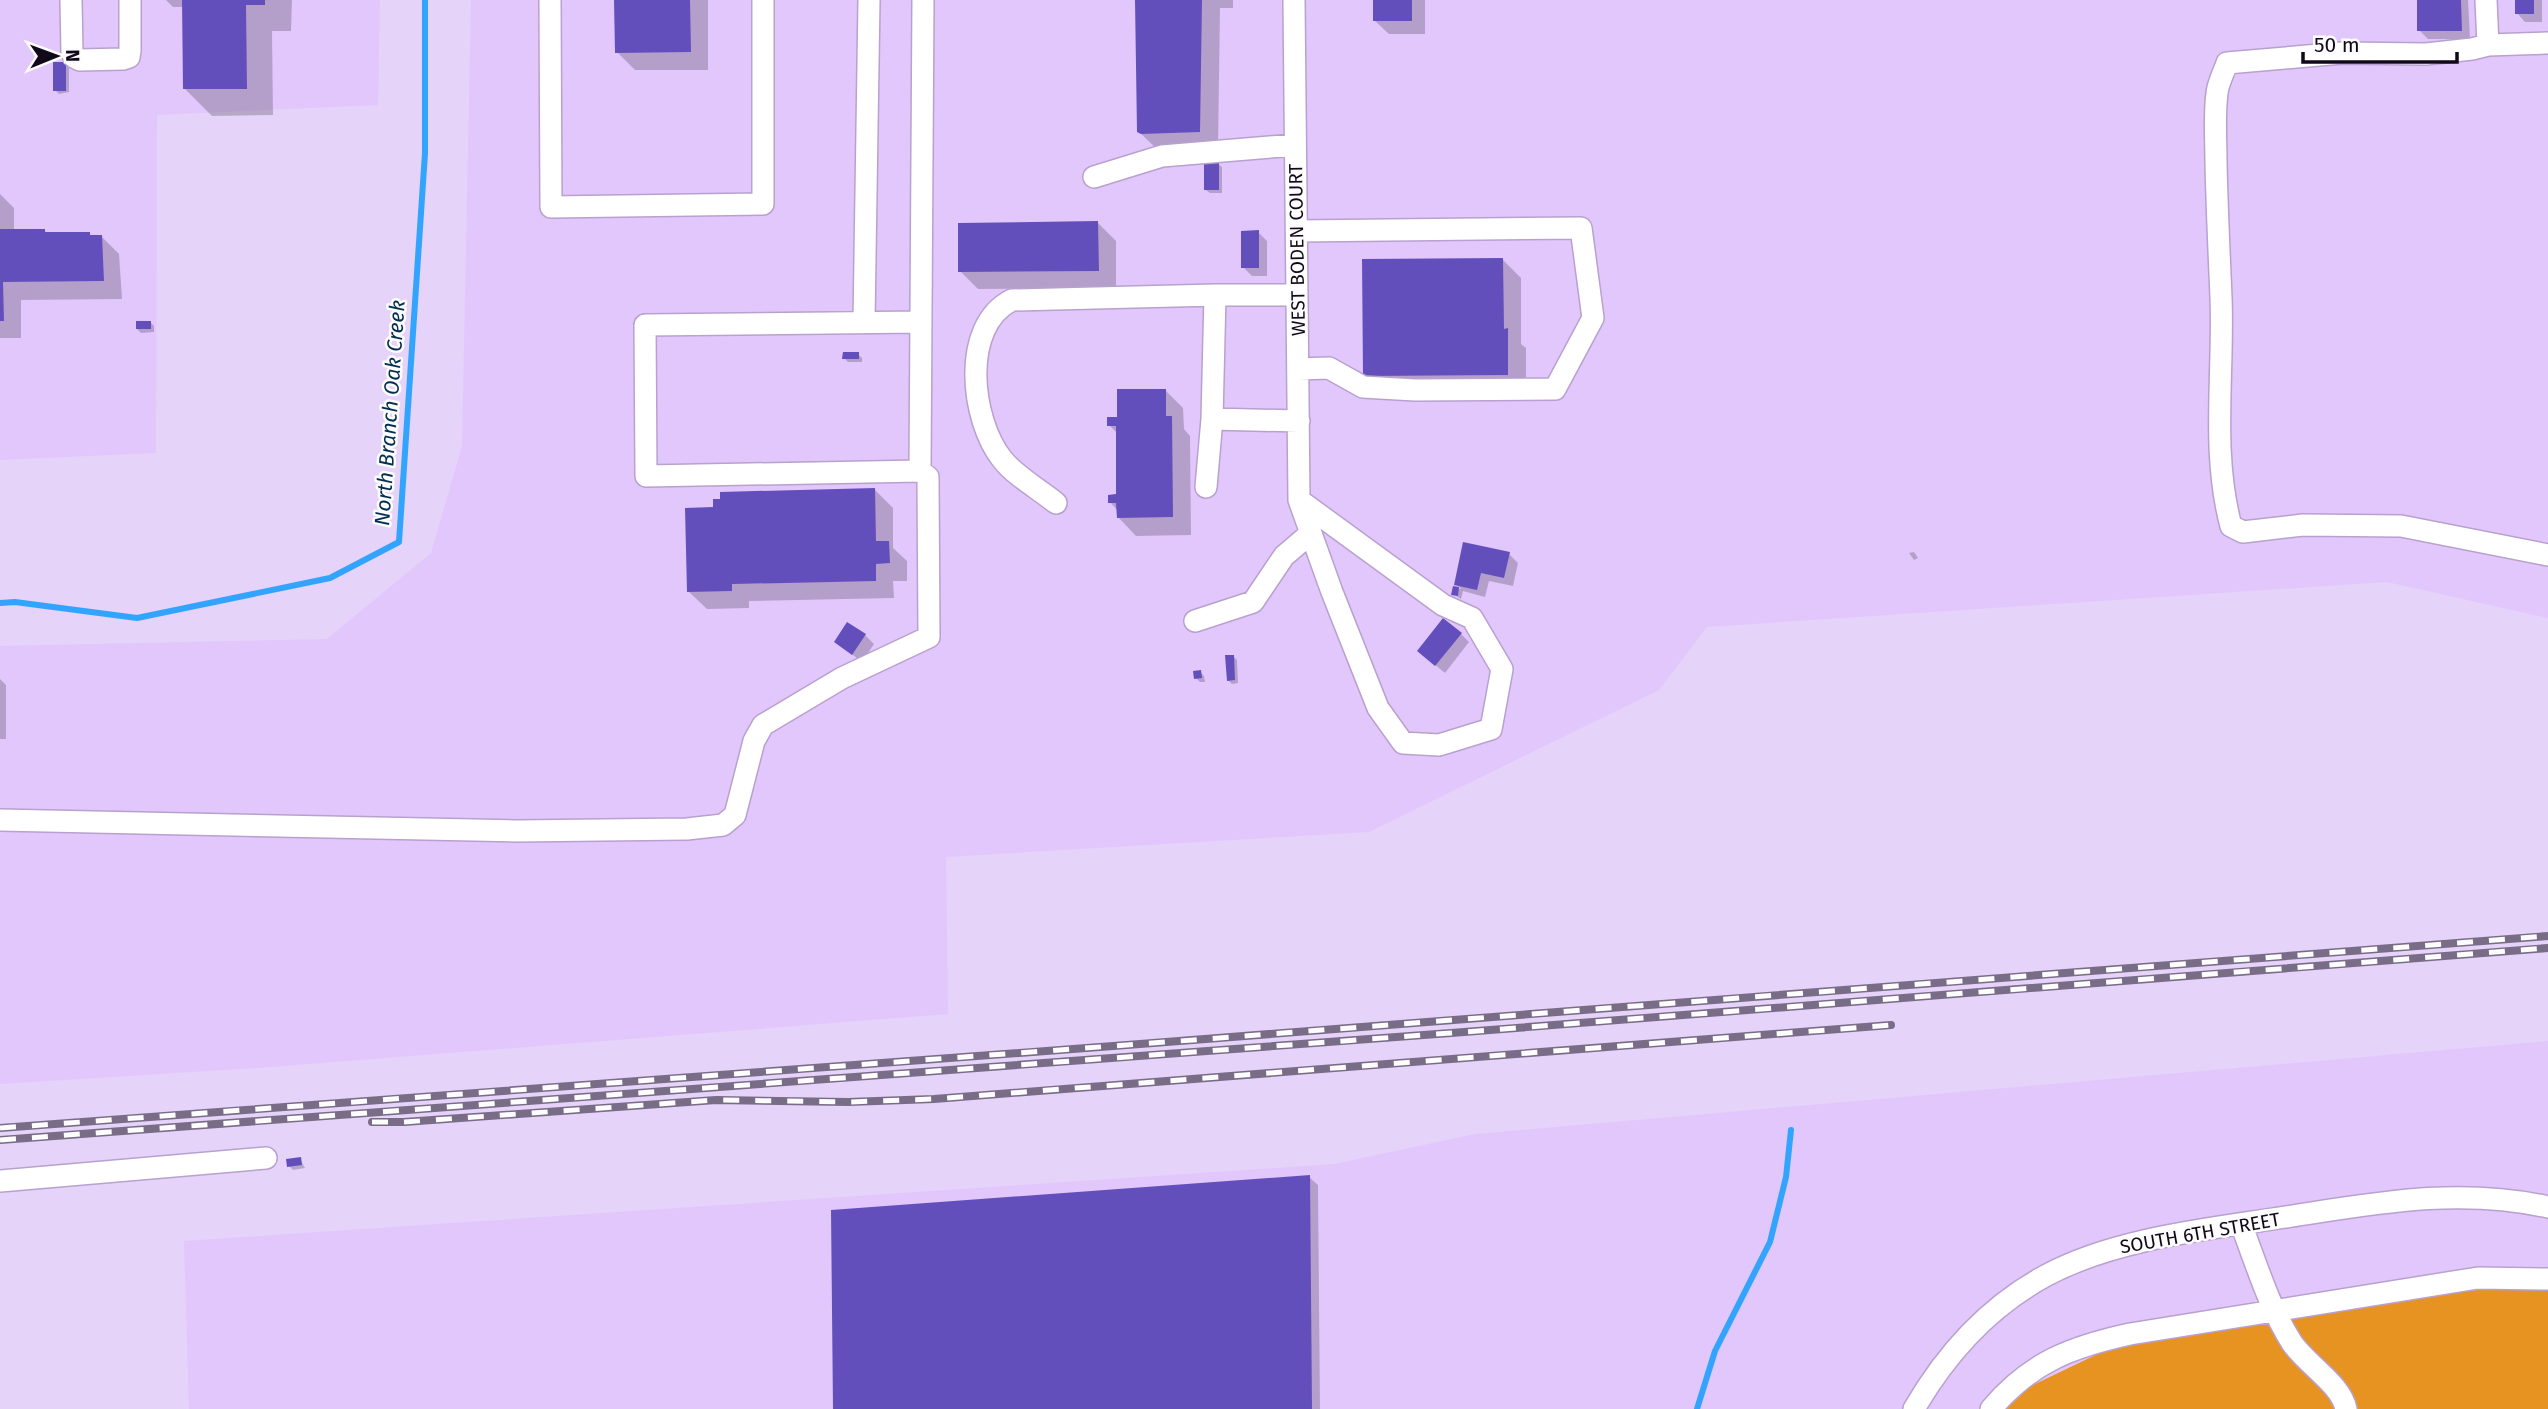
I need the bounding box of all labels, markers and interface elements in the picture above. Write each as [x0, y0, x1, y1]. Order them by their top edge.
north arrow [21, 21, 91, 91]
scale bar [2303, 21, 2457, 65]
text: 50 m [2314, 32, 2360, 58]
text: N [61, 49, 84, 62]
street label: WEST BODEN COURT [1284, 163, 1310, 336]
water label: North Branch Oak Creek [369, 299, 411, 527]
street label: SOUTH 6TH STREET [2118, 1208, 2282, 1258]

